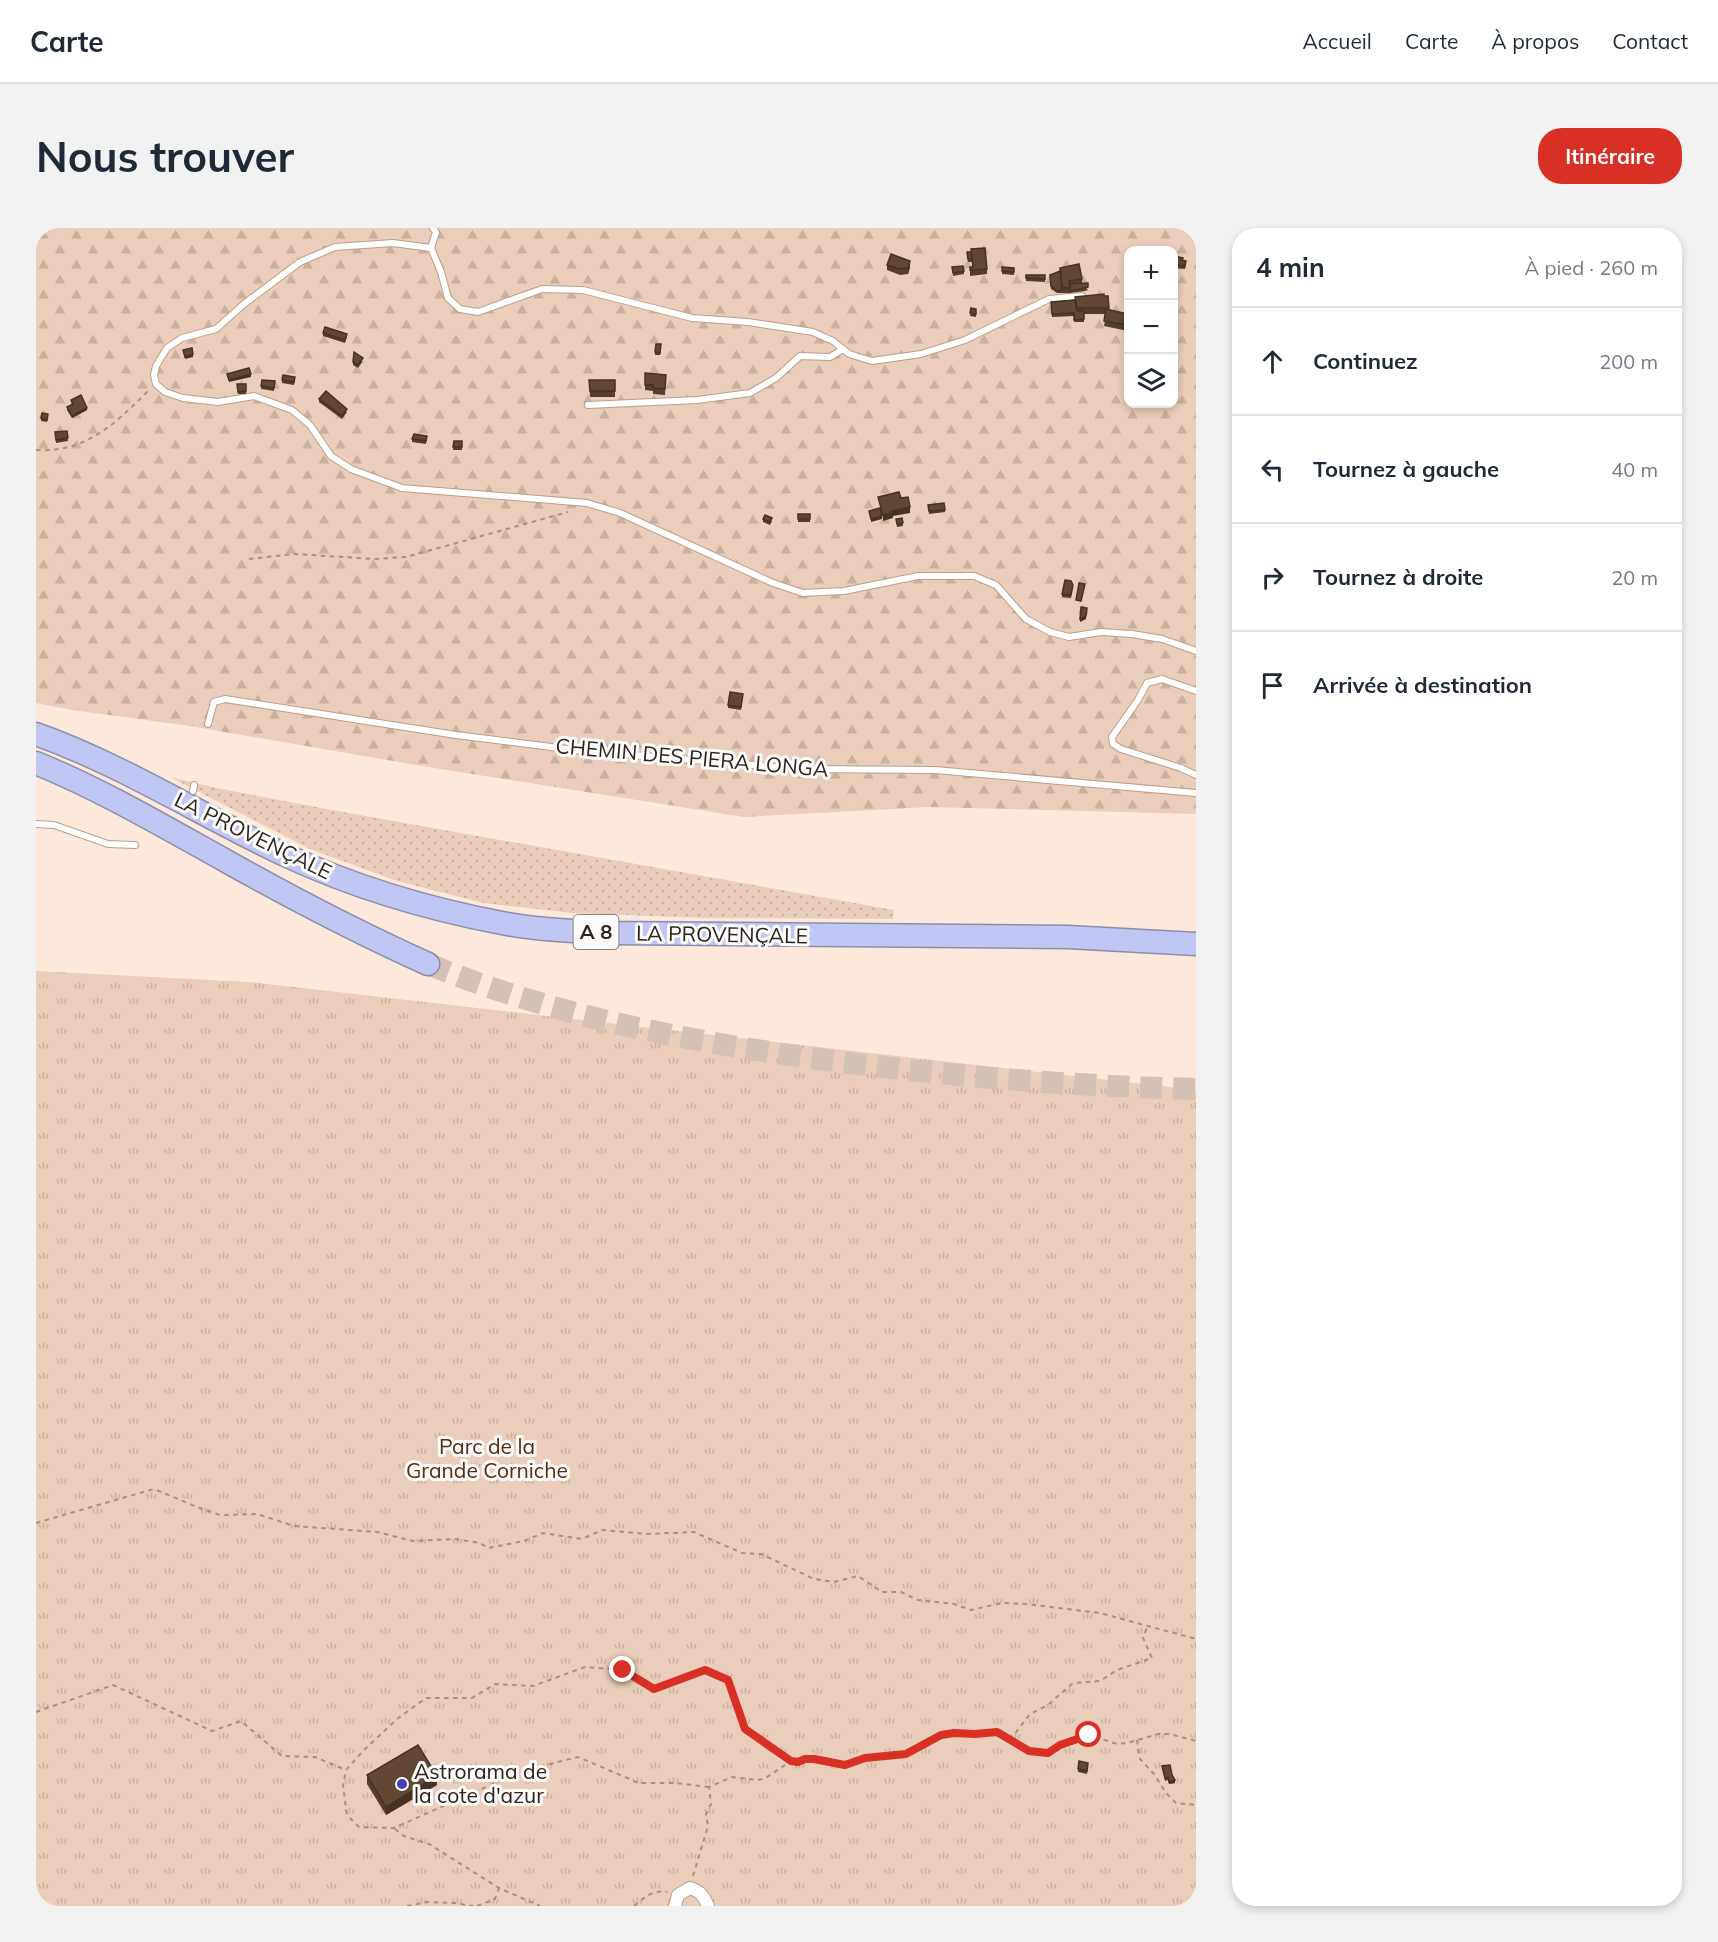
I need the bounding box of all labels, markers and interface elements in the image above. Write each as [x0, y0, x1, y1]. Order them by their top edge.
text: Carte [30, 24, 104, 59]
text: Accueil [1302, 28, 1372, 54]
text: Carte [1405, 28, 1458, 54]
text: À propos [1491, 28, 1579, 54]
text: Contact [1612, 28, 1688, 54]
button: Itinéraire [1538, 128, 1682, 184]
text: Nous trouver [36, 130, 294, 183]
map controls [1124, 246, 1178, 408]
button: + [1124, 246, 1178, 300]
text: 4 min [1256, 251, 1325, 284]
text: À pied · 260 m [1525, 255, 1658, 280]
button: − [1124, 300, 1178, 354]
icon: ahead [1256, 345, 1289, 378]
text: Continuez [1313, 347, 1418, 375]
text: 200 m [1599, 349, 1658, 374]
button: layers [1124, 354, 1178, 408]
icon: left [1256, 453, 1289, 486]
text: Tournez à gauche [1313, 455, 1499, 483]
text: 40 m [1611, 457, 1658, 482]
icon: right [1256, 561, 1289, 594]
text: Tournez à droite [1313, 563, 1483, 591]
text: 20 m [1611, 565, 1658, 590]
icon: arrive [1256, 669, 1289, 702]
text: Arrivée à destination [1313, 671, 1532, 699]
street label: CHEMIN DES PIERA LONGA [555, 732, 830, 782]
street label: LA PROVENÇALE [171, 786, 336, 884]
road number: A 8 [574, 915, 618, 949]
street label: LA PROVENÇALE [636, 920, 808, 948]
park label: Parc de la Grande Corniche [406, 1433, 568, 1483]
route end [609, 1656, 635, 1682]
route start [1075, 1721, 1101, 1747]
place label: Astrorama de la cote d'azur [414, 1758, 547, 1808]
marker: Astrorama de la cote d'azur [395, 1777, 409, 1791]

